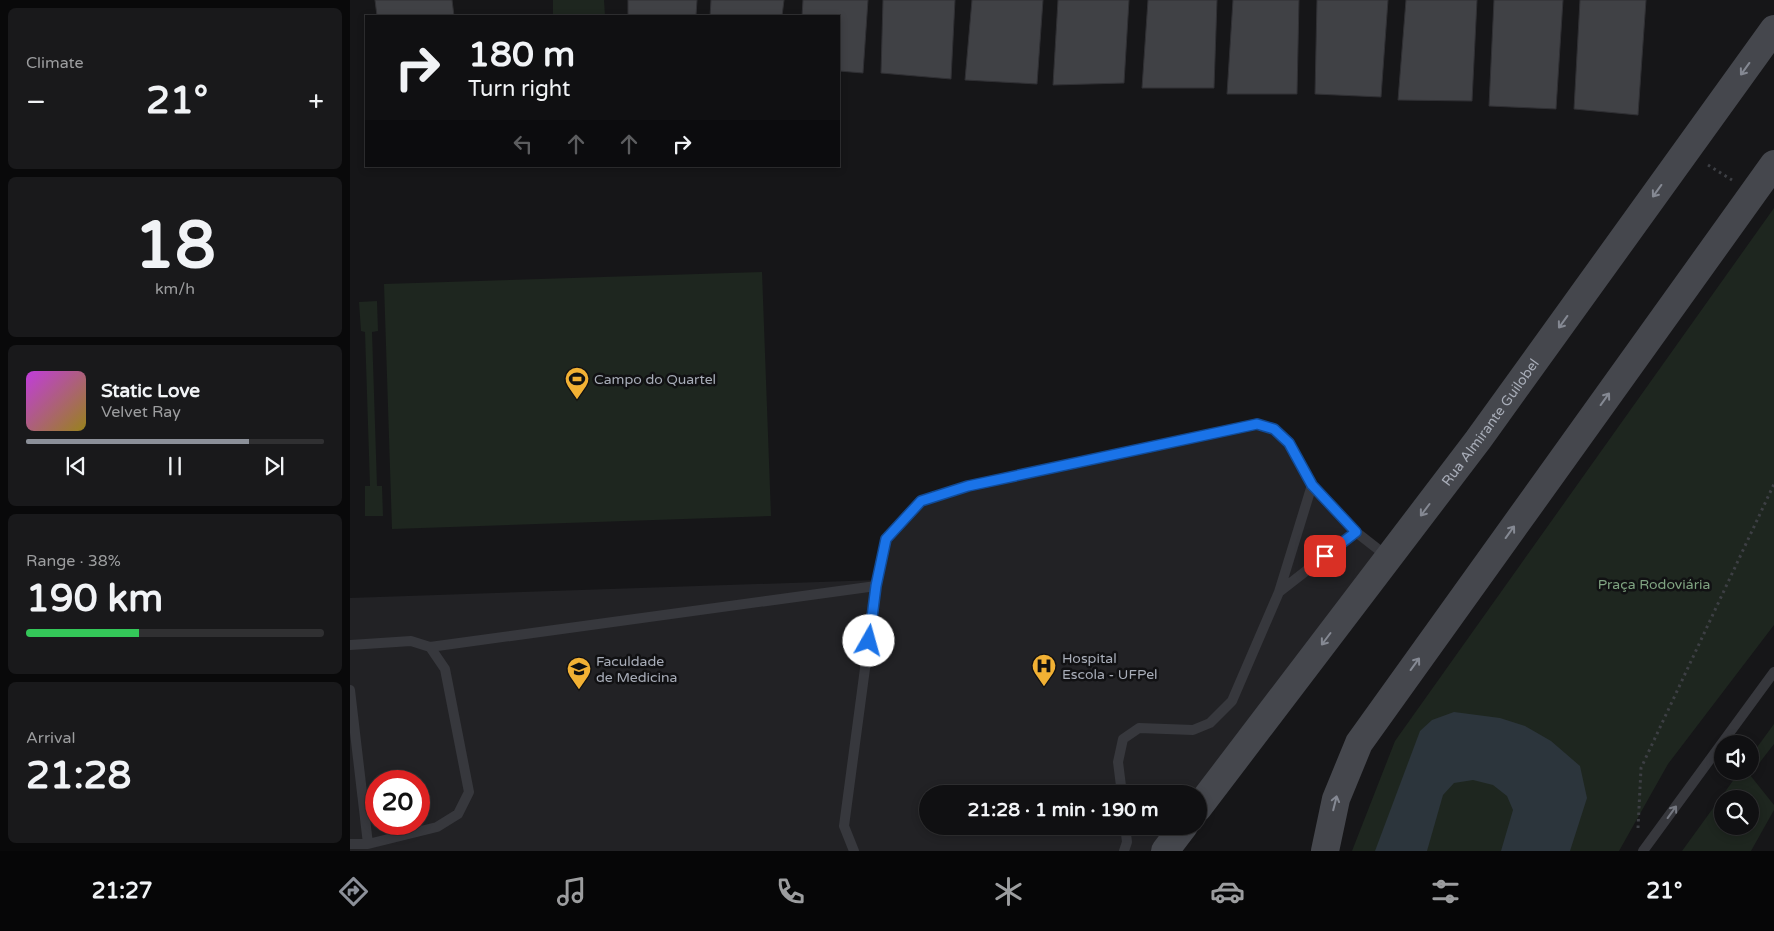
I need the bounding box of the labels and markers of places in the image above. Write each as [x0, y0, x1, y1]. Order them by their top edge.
sports icon: Campo do Quartel [564, 366, 590, 400]
place label: Campo do Quartel [594, 371, 716, 388]
pin [1304, 535, 1346, 577]
place label: Hospital Escola - UFPel [1062, 650, 1158, 683]
place label: Faculdade de Medicina [596, 653, 677, 686]
hospital icon: Hospital Escola - UFPel [1031, 653, 1057, 687]
school or university icon: Faculdade de Medicina [566, 656, 592, 690]

